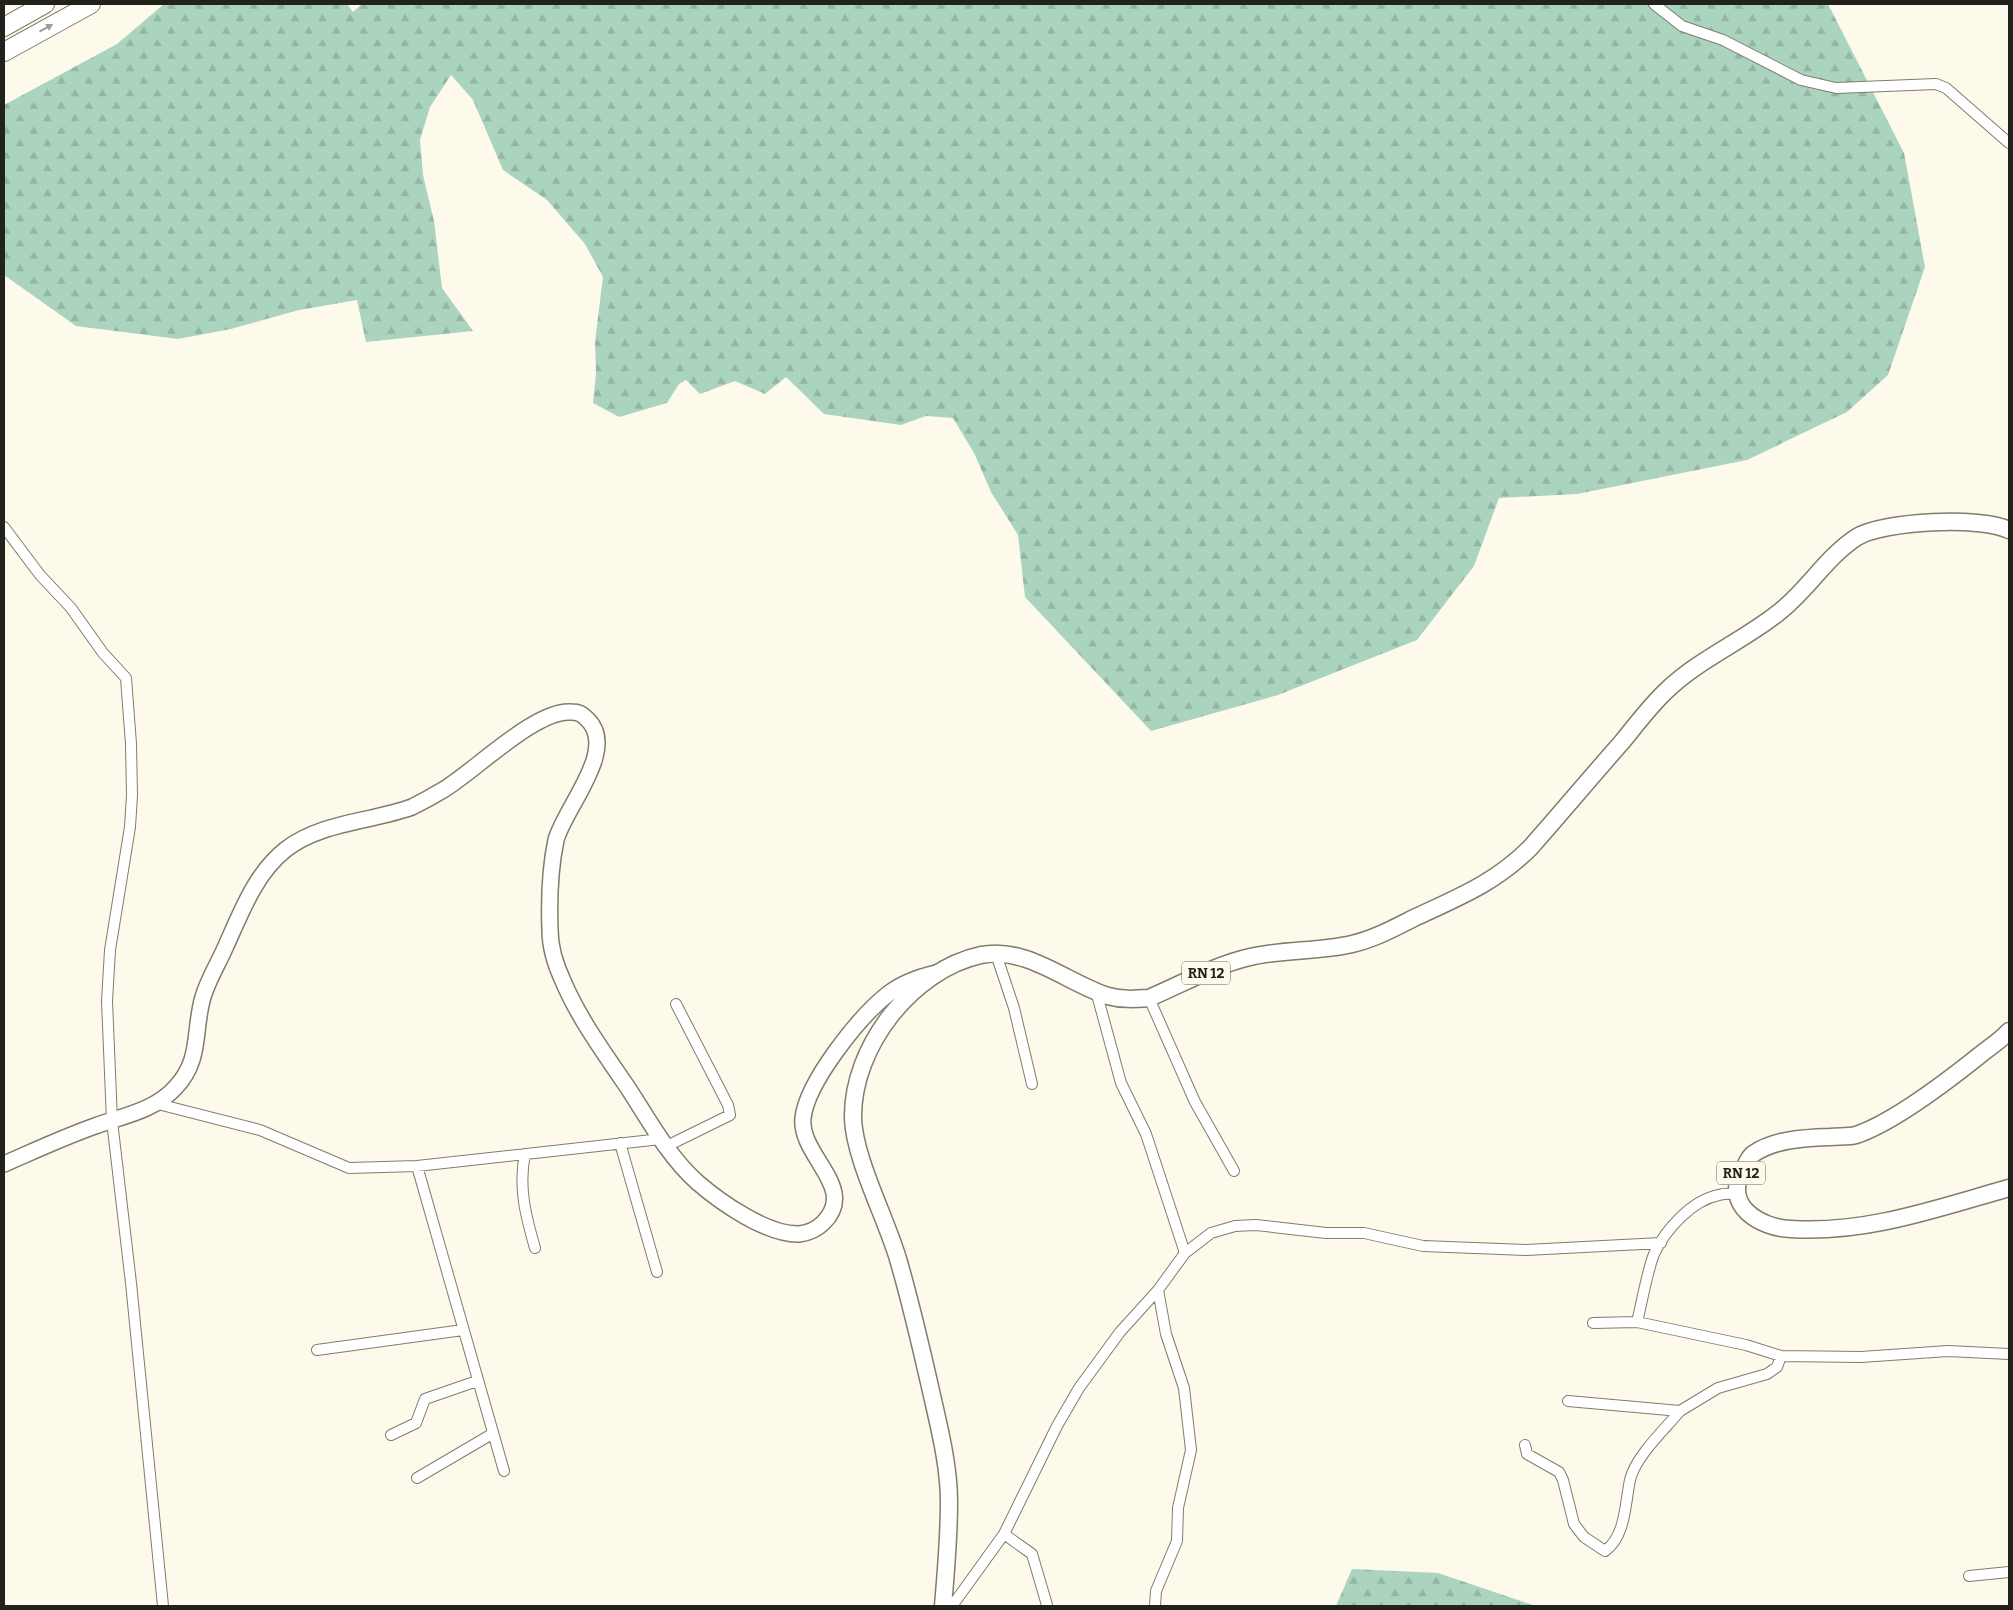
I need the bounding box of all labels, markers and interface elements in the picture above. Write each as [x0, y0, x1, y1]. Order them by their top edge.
one-way arrow [40, 24, 53, 33]
road number: RN 12 [1182, 961, 1230, 984]
road number: RN 12 [1717, 1162, 1765, 1184]

